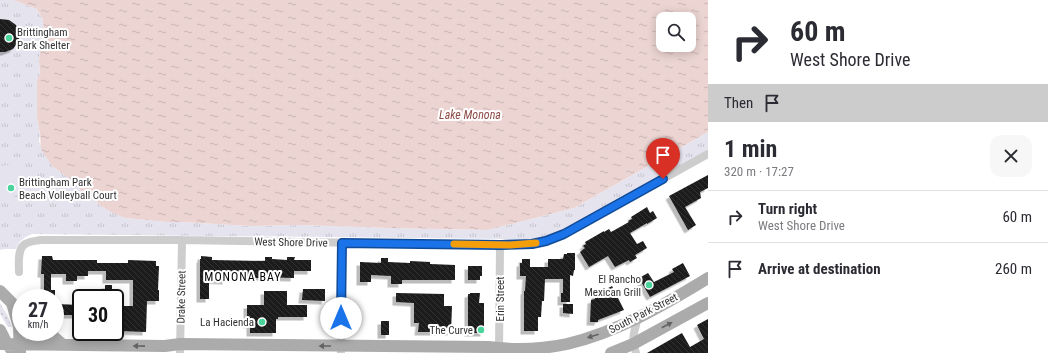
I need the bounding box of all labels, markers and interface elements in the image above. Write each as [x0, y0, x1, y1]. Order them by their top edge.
map controls [656, 12, 696, 52]
button: search [656, 12, 696, 52]
text: 60 m [790, 15, 846, 48]
icon: right [724, 16, 776, 68]
place label: Brittingham Park Shelter [17, 26, 70, 52]
marker: Brittingham Park Shelter [4, 33, 14, 43]
text: West Shore Drive [790, 49, 910, 70]
icon: arrive [761, 92, 783, 114]
text: Then [724, 94, 753, 112]
water label: Lake Monona [439, 108, 501, 122]
text: 1 min [724, 135, 777, 163]
button: close [990, 135, 1032, 177]
pin [646, 138, 680, 179]
icon: arrive [652, 144, 674, 166]
text: 320 m · 17:27 [724, 164, 794, 179]
place label: Brittingham Park Beach Volleyball Court [19, 176, 117, 202]
marker: Brittingham Park Beach Volleyball Court [6, 183, 16, 193]
text: Turn right [758, 200, 817, 218]
icon: right [724, 206, 746, 228]
text: 60 m [1002, 208, 1032, 226]
text: West Shore Drive [758, 218, 845, 233]
street label: West Shore Drive [254, 235, 328, 250]
icon: arrive [724, 258, 746, 280]
text: Arrive at destination [758, 260, 881, 278]
text: 260 m [995, 260, 1032, 278]
street label: Drake Street [175, 270, 188, 324]
district label: MONONA BAY [204, 270, 282, 284]
place label: El Rancho Mexican Grill [585, 273, 641, 299]
street label: Erin Street [494, 277, 507, 321]
marker: El Rancho Mexican Grill [644, 280, 654, 290]
speed limit sign: 30 [72, 289, 124, 341]
street label: South Park Street [607, 291, 680, 336]
position arrow [320, 297, 362, 339]
text: 27 [28, 298, 48, 322]
place label: La Hacienda [200, 316, 254, 329]
marker: La Hacienda [257, 317, 267, 327]
text: km/h [28, 319, 48, 330]
one-way arrow [661, 322, 673, 328]
place label: The Curve [429, 324, 473, 337]
marker: The Curve [476, 325, 486, 335]
one-way arrow [586, 334, 598, 340]
one-way arrow [132, 343, 145, 349]
one-way arrow [318, 343, 331, 349]

